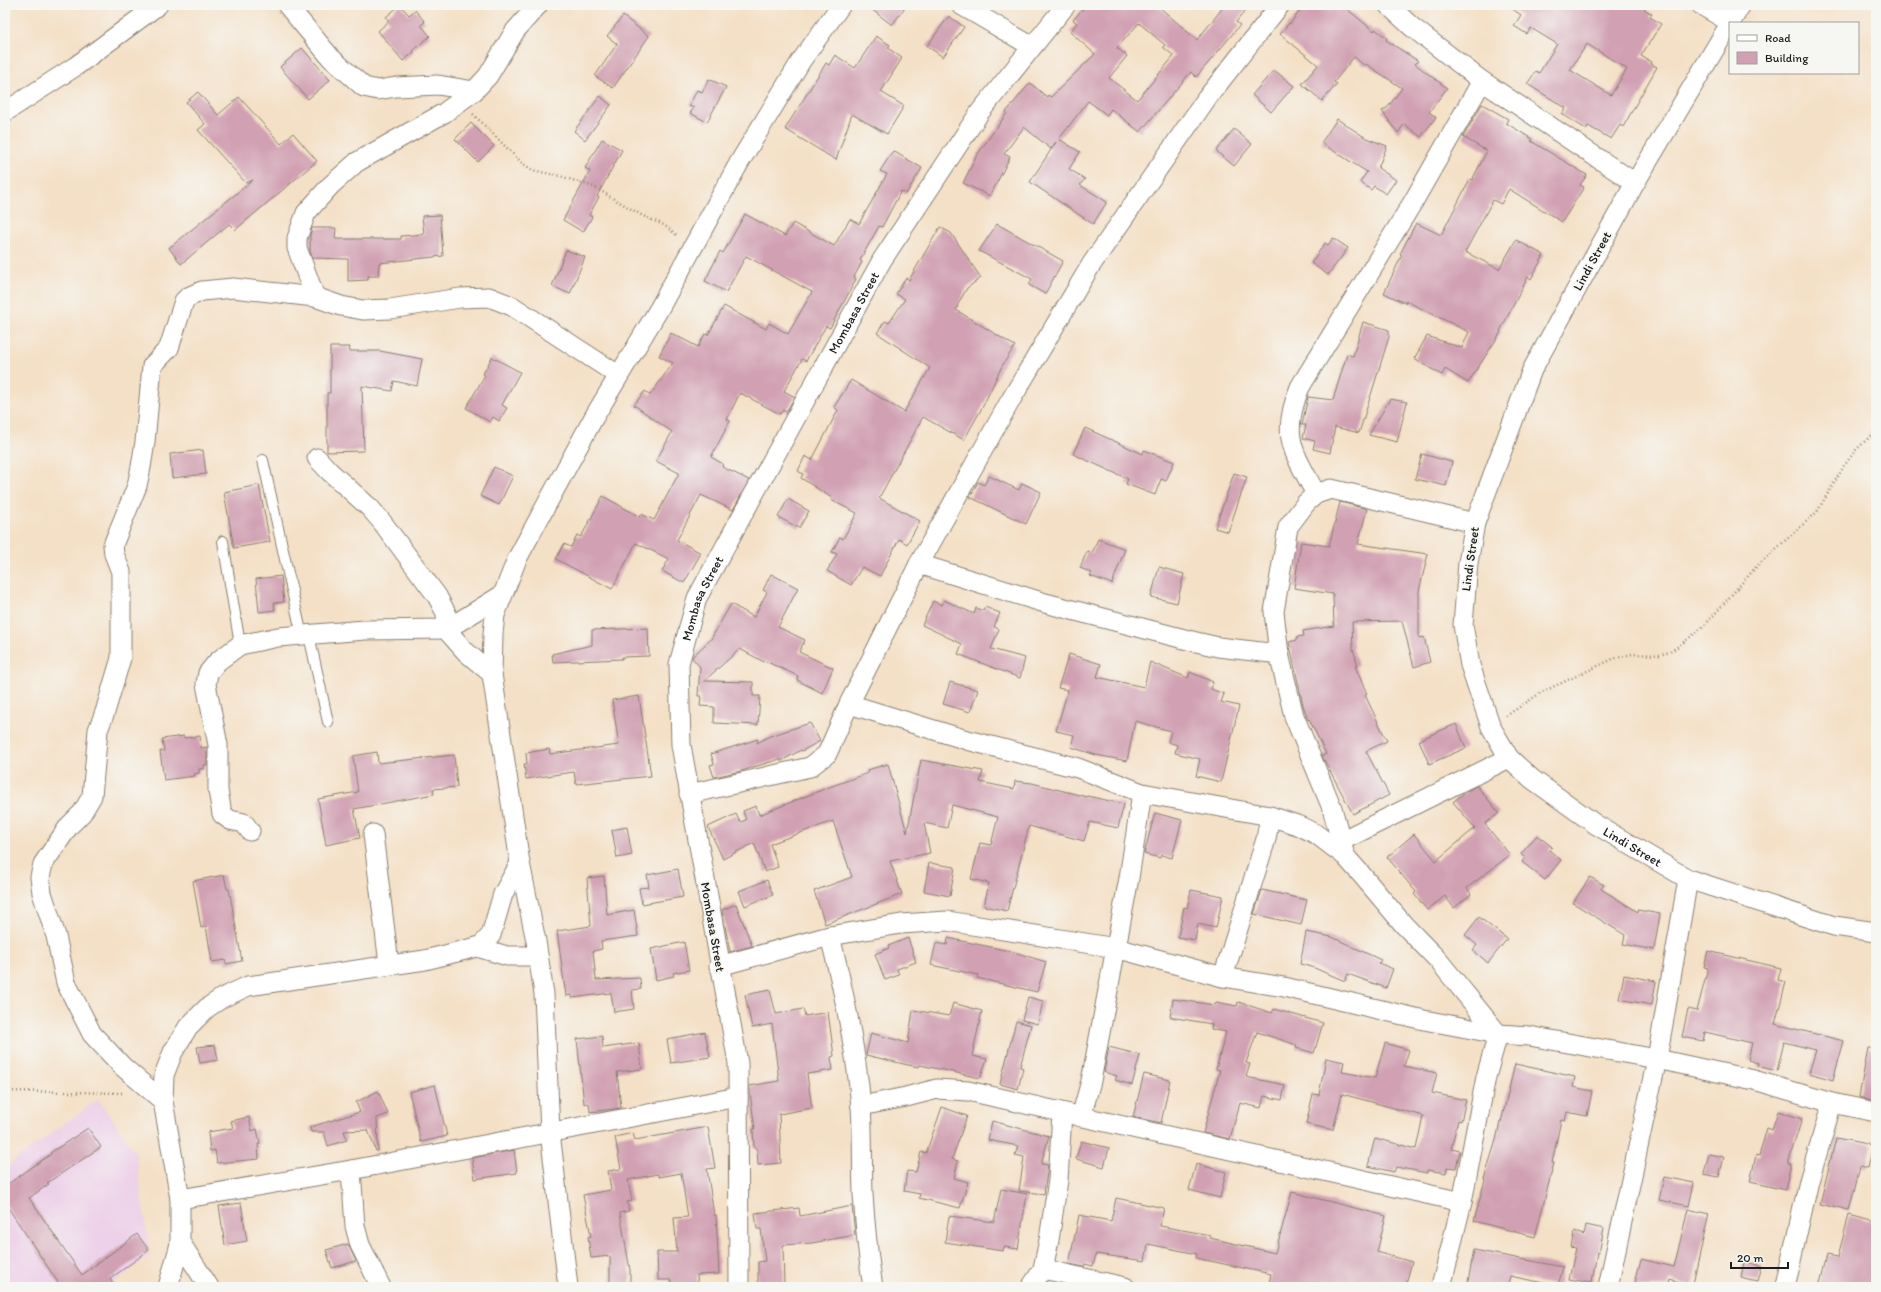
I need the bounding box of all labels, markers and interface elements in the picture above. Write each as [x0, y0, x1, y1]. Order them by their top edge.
legend [1729, 22, 1859, 74]
text: Road [1765, 31, 1791, 45]
text: Building [1765, 51, 1809, 65]
street label: Lindi Street [1570, 229, 1614, 293]
street label: Mombasa Street [825, 269, 882, 356]
street label: Lindi Street [1458, 526, 1482, 592]
street label: Mombasa Street [678, 553, 726, 642]
street label: Lindi Street [1601, 823, 1665, 869]
street label: Mombasa Street [698, 881, 728, 973]
scale bar [1731, 1244, 1788, 1270]
text: 20 m [1737, 1251, 1764, 1265]

